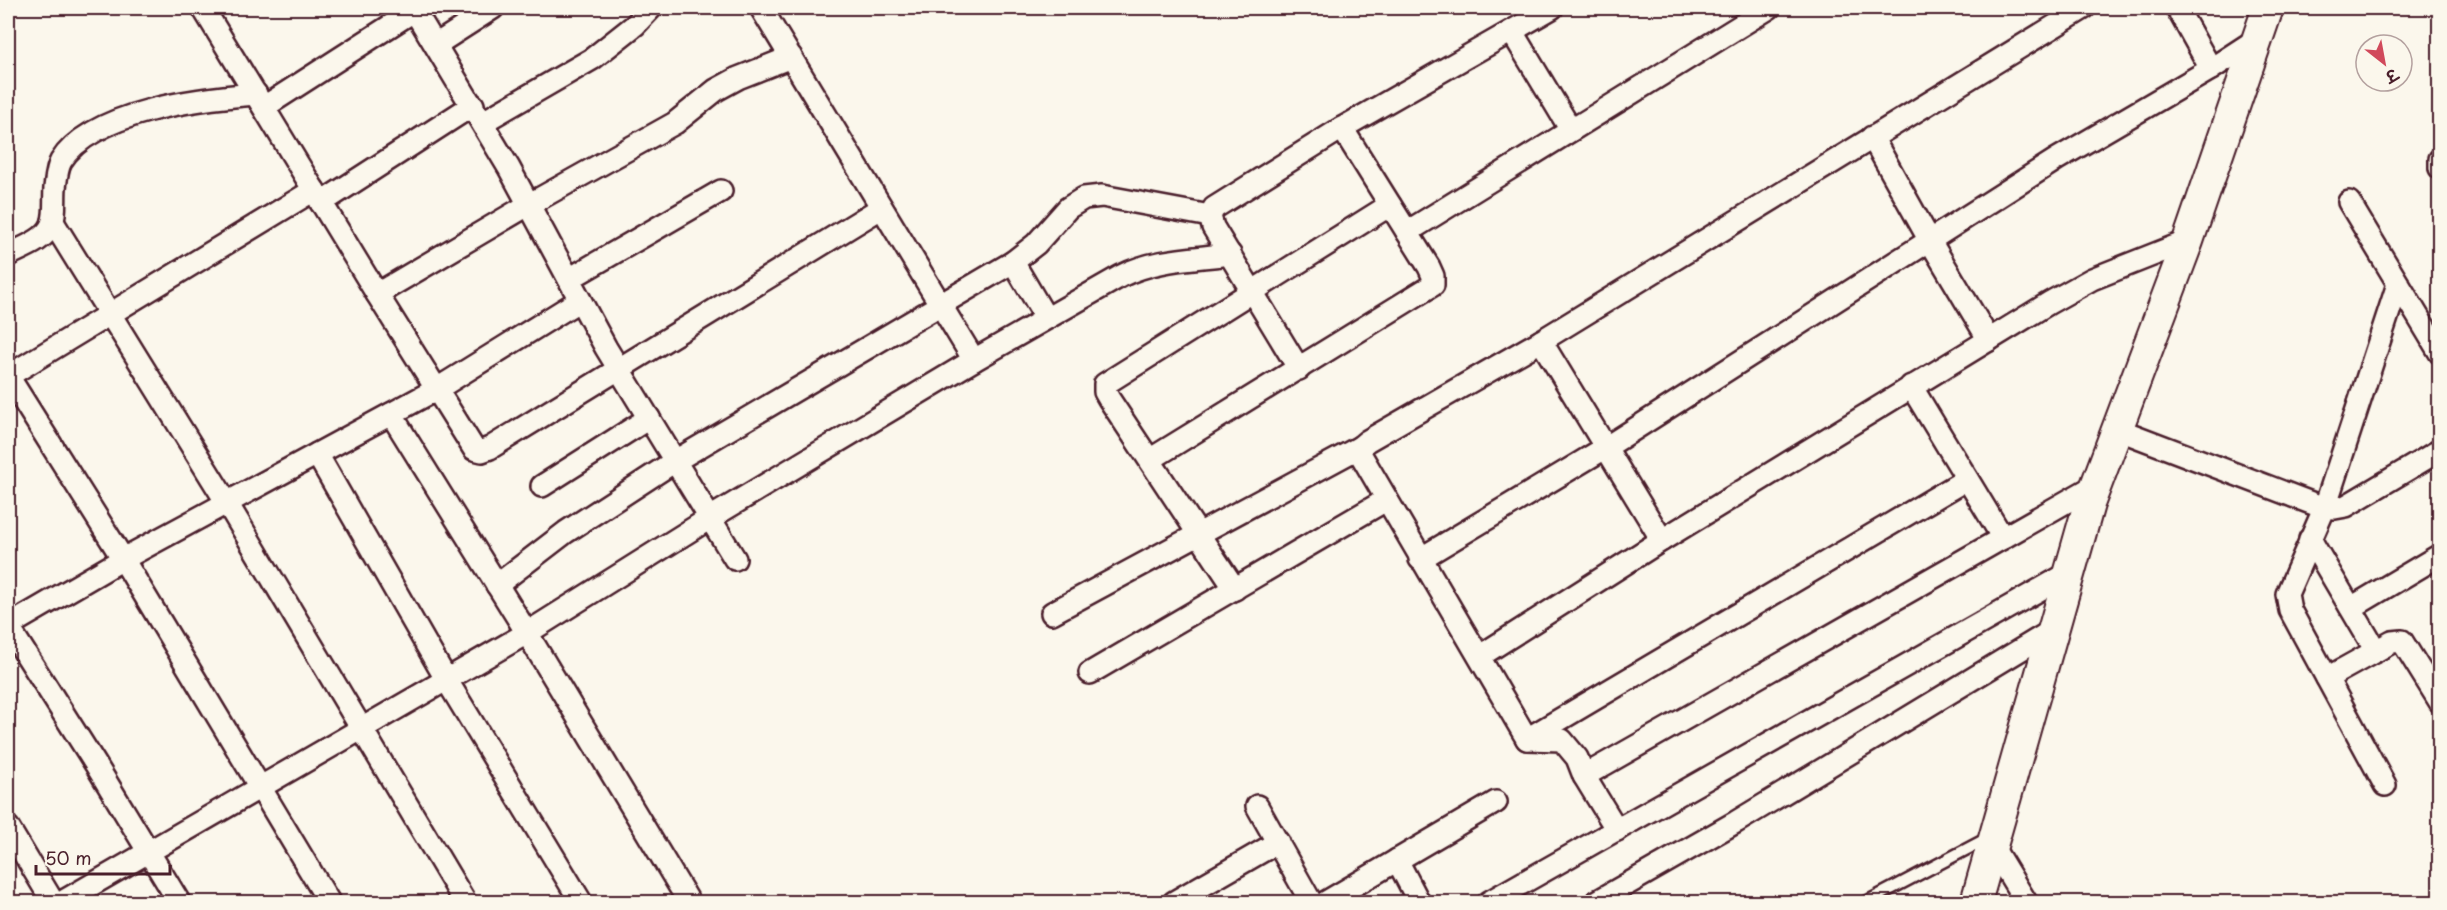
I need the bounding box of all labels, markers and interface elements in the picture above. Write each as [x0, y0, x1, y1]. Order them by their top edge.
north arrow [2354, 33, 2414, 93]
text: उ [2380, 63, 2405, 90]
scale bar [36, 838, 170, 876]
text: 50 m [45, 844, 92, 871]

